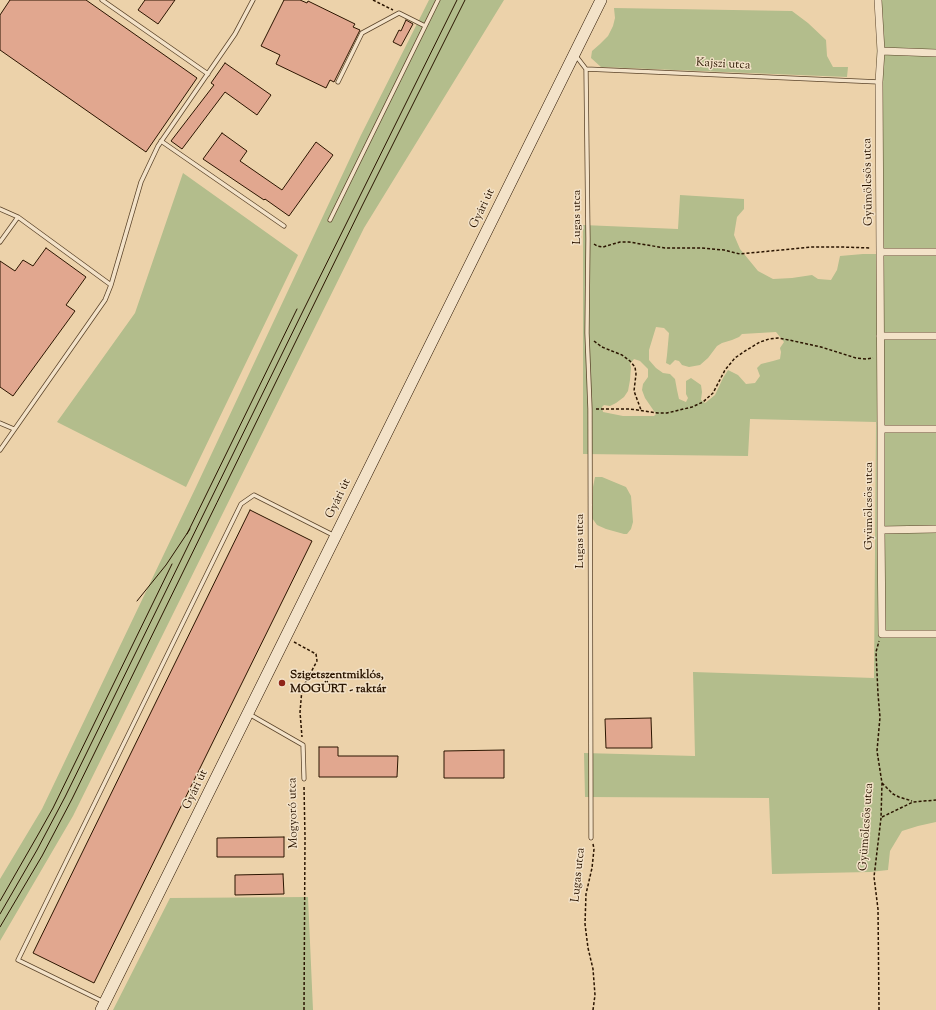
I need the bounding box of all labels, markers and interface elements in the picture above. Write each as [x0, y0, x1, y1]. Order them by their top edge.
street label: Kajszi utca [695, 56, 751, 74]
street label: Gyümölcsös utca [861, 138, 877, 226]
street label: Gyári út [467, 187, 499, 231]
street label: Lugas utca [571, 190, 585, 244]
street label: Gyümölcsös utca [863, 462, 877, 550]
street label: Gyári út [323, 477, 355, 521]
street label: Lugas utca [574, 514, 588, 568]
place label: Szigetszentmiklós, MOGÜRT - raktár [290, 669, 386, 697]
marker: Szigetszentmiklós, MOGÜRT - raktár [277, 678, 287, 688]
street label: Gyári út [180, 768, 212, 812]
street label: Mogyoró utca [286, 777, 302, 849]
street label: Gyümölcsös utca [857, 783, 877, 871]
street label: Lugas utca [569, 847, 589, 903]

